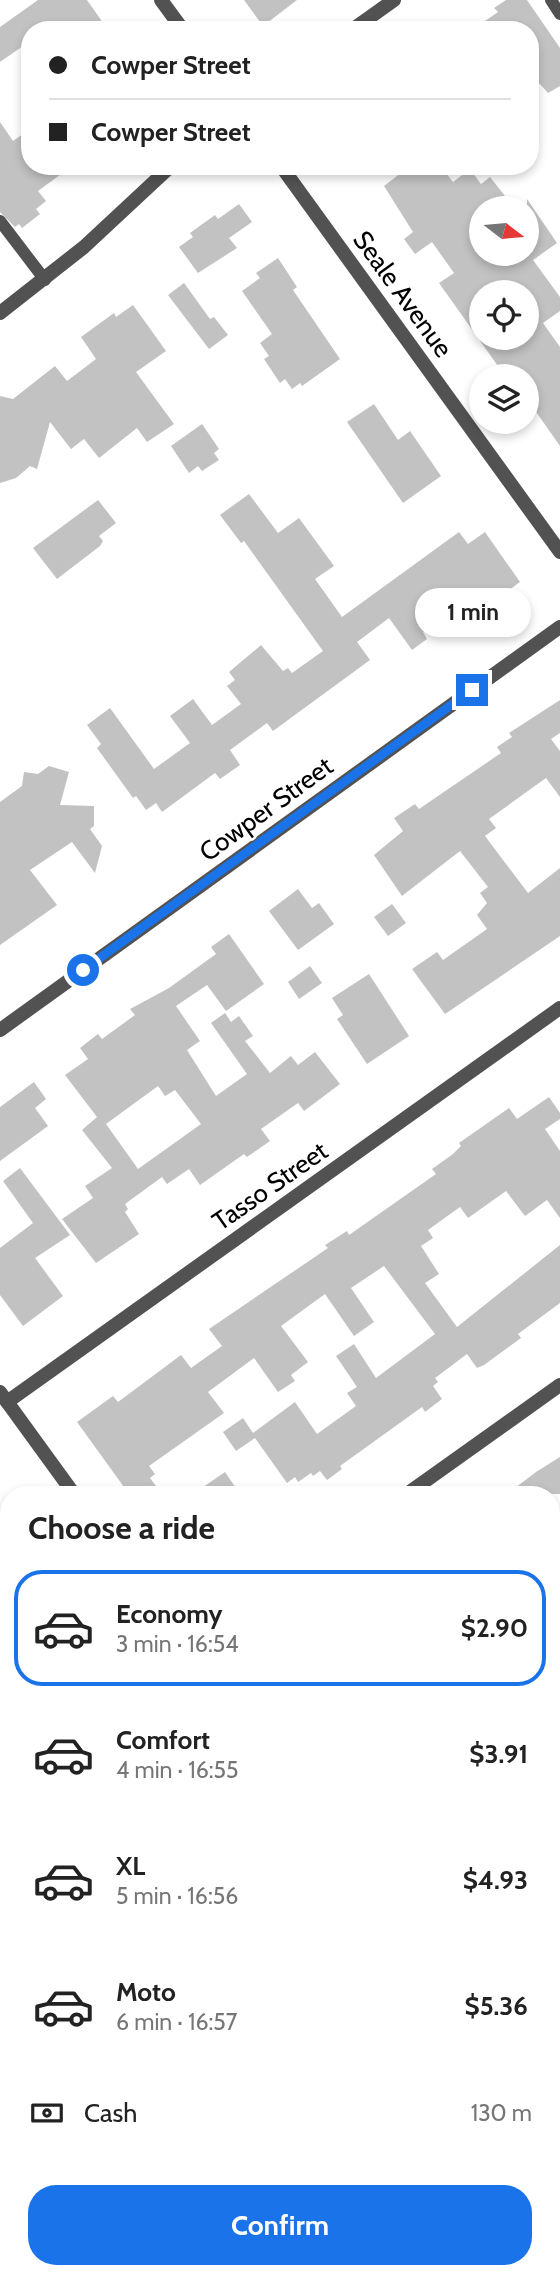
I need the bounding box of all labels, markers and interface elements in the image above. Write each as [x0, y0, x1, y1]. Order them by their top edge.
text: Cowper Street [91, 49, 251, 81]
text: Cowper Street [91, 116, 251, 148]
north arrow [469, 196, 539, 266]
map controls [469, 196, 539, 434]
street label: Seale Avenue [346, 224, 460, 364]
button: locate [469, 280, 539, 350]
button: layers [469, 364, 539, 434]
callout: 1 min [414, 588, 530, 638]
text: 1 min [447, 598, 499, 626]
route end [456, 674, 488, 706]
street label: Cowper Street [193, 750, 339, 868]
route start [67, 954, 99, 986]
street label: Tasso Street [206, 1135, 334, 1237]
text: Choose a ride [28, 1508, 215, 1547]
icon: car [32, 1597, 95, 1660]
text: Economy [116, 1598, 222, 1630]
text: $2.90 [461, 1612, 528, 1644]
text: 3 min · 16:54 [116, 1630, 238, 1658]
icon: car [32, 1723, 95, 1786]
text: Comfort [116, 1724, 210, 1756]
text: $3.91 [469, 1738, 528, 1770]
text: 4 min · 16:55 [116, 1756, 238, 1784]
icon: car [32, 1849, 95, 1912]
text: XL [116, 1850, 145, 1882]
text: $4.93 [463, 1864, 528, 1896]
text: 5 min · 16:56 [116, 1882, 238, 1910]
icon: car [32, 1975, 95, 2038]
text: Moto [116, 1976, 176, 2008]
text: $5.36 [465, 1990, 528, 2022]
text: 6 min · 16:57 [116, 2008, 237, 2036]
icon: cash [28, 2094, 66, 2132]
text: Cash [84, 2097, 137, 2129]
text: 130 m [471, 2099, 532, 2127]
button: Confirm [28, 2185, 532, 2265]

